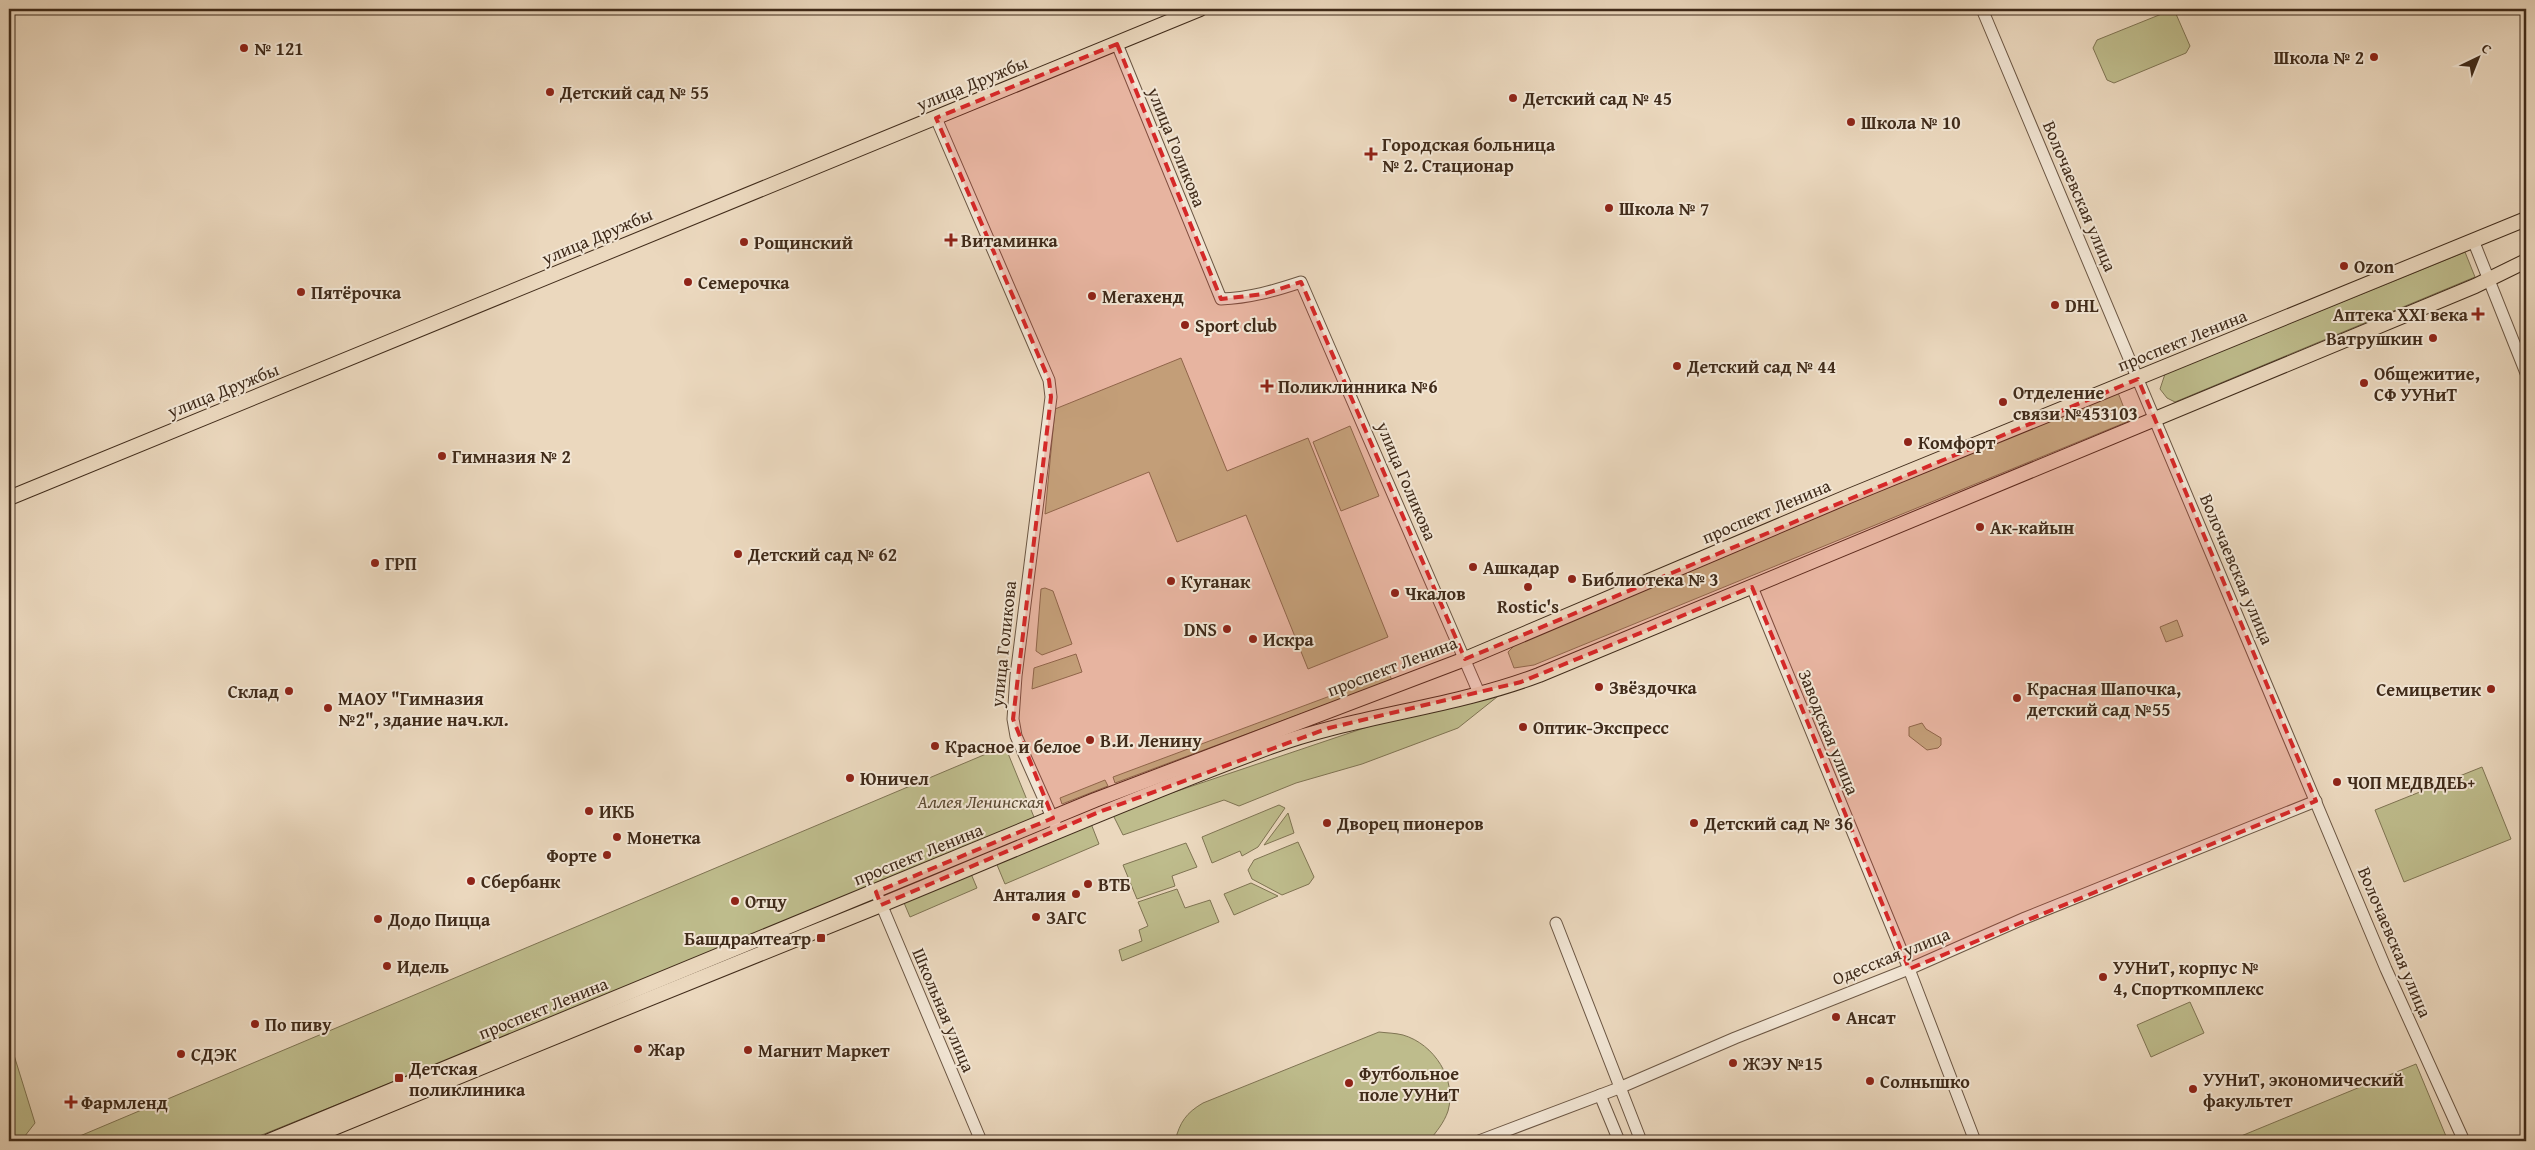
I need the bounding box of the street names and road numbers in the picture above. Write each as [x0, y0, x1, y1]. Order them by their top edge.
street label: улица Дружбы [911, 48, 1032, 118]
street label: улица Голикова [1140, 82, 1213, 211]
street label: Волочаевская улица [2036, 116, 2124, 276]
street label: улица Дружбы [537, 200, 657, 272]
street label: проспект Ленина [2113, 302, 2251, 378]
street label: улица Дружбы [162, 355, 283, 425]
street label: улица Голикова [1369, 416, 1444, 545]
street label: проспект Ленина [1697, 471, 1835, 550]
street label: Волочаевская улица [2193, 489, 2281, 649]
street label: улица Голикова [983, 579, 1023, 710]
street label: проспект Ленина [1323, 629, 1462, 703]
street label: Заводская улица [1792, 665, 1867, 799]
street label: проспект Ленина [849, 816, 987, 892]
street label: Волочаевская улица [2351, 862, 2439, 1022]
street label: Одесская улица [1828, 920, 1954, 992]
street label: Школьная улица [906, 944, 983, 1077]
street label: проспект Ленина [474, 970, 612, 1046]

